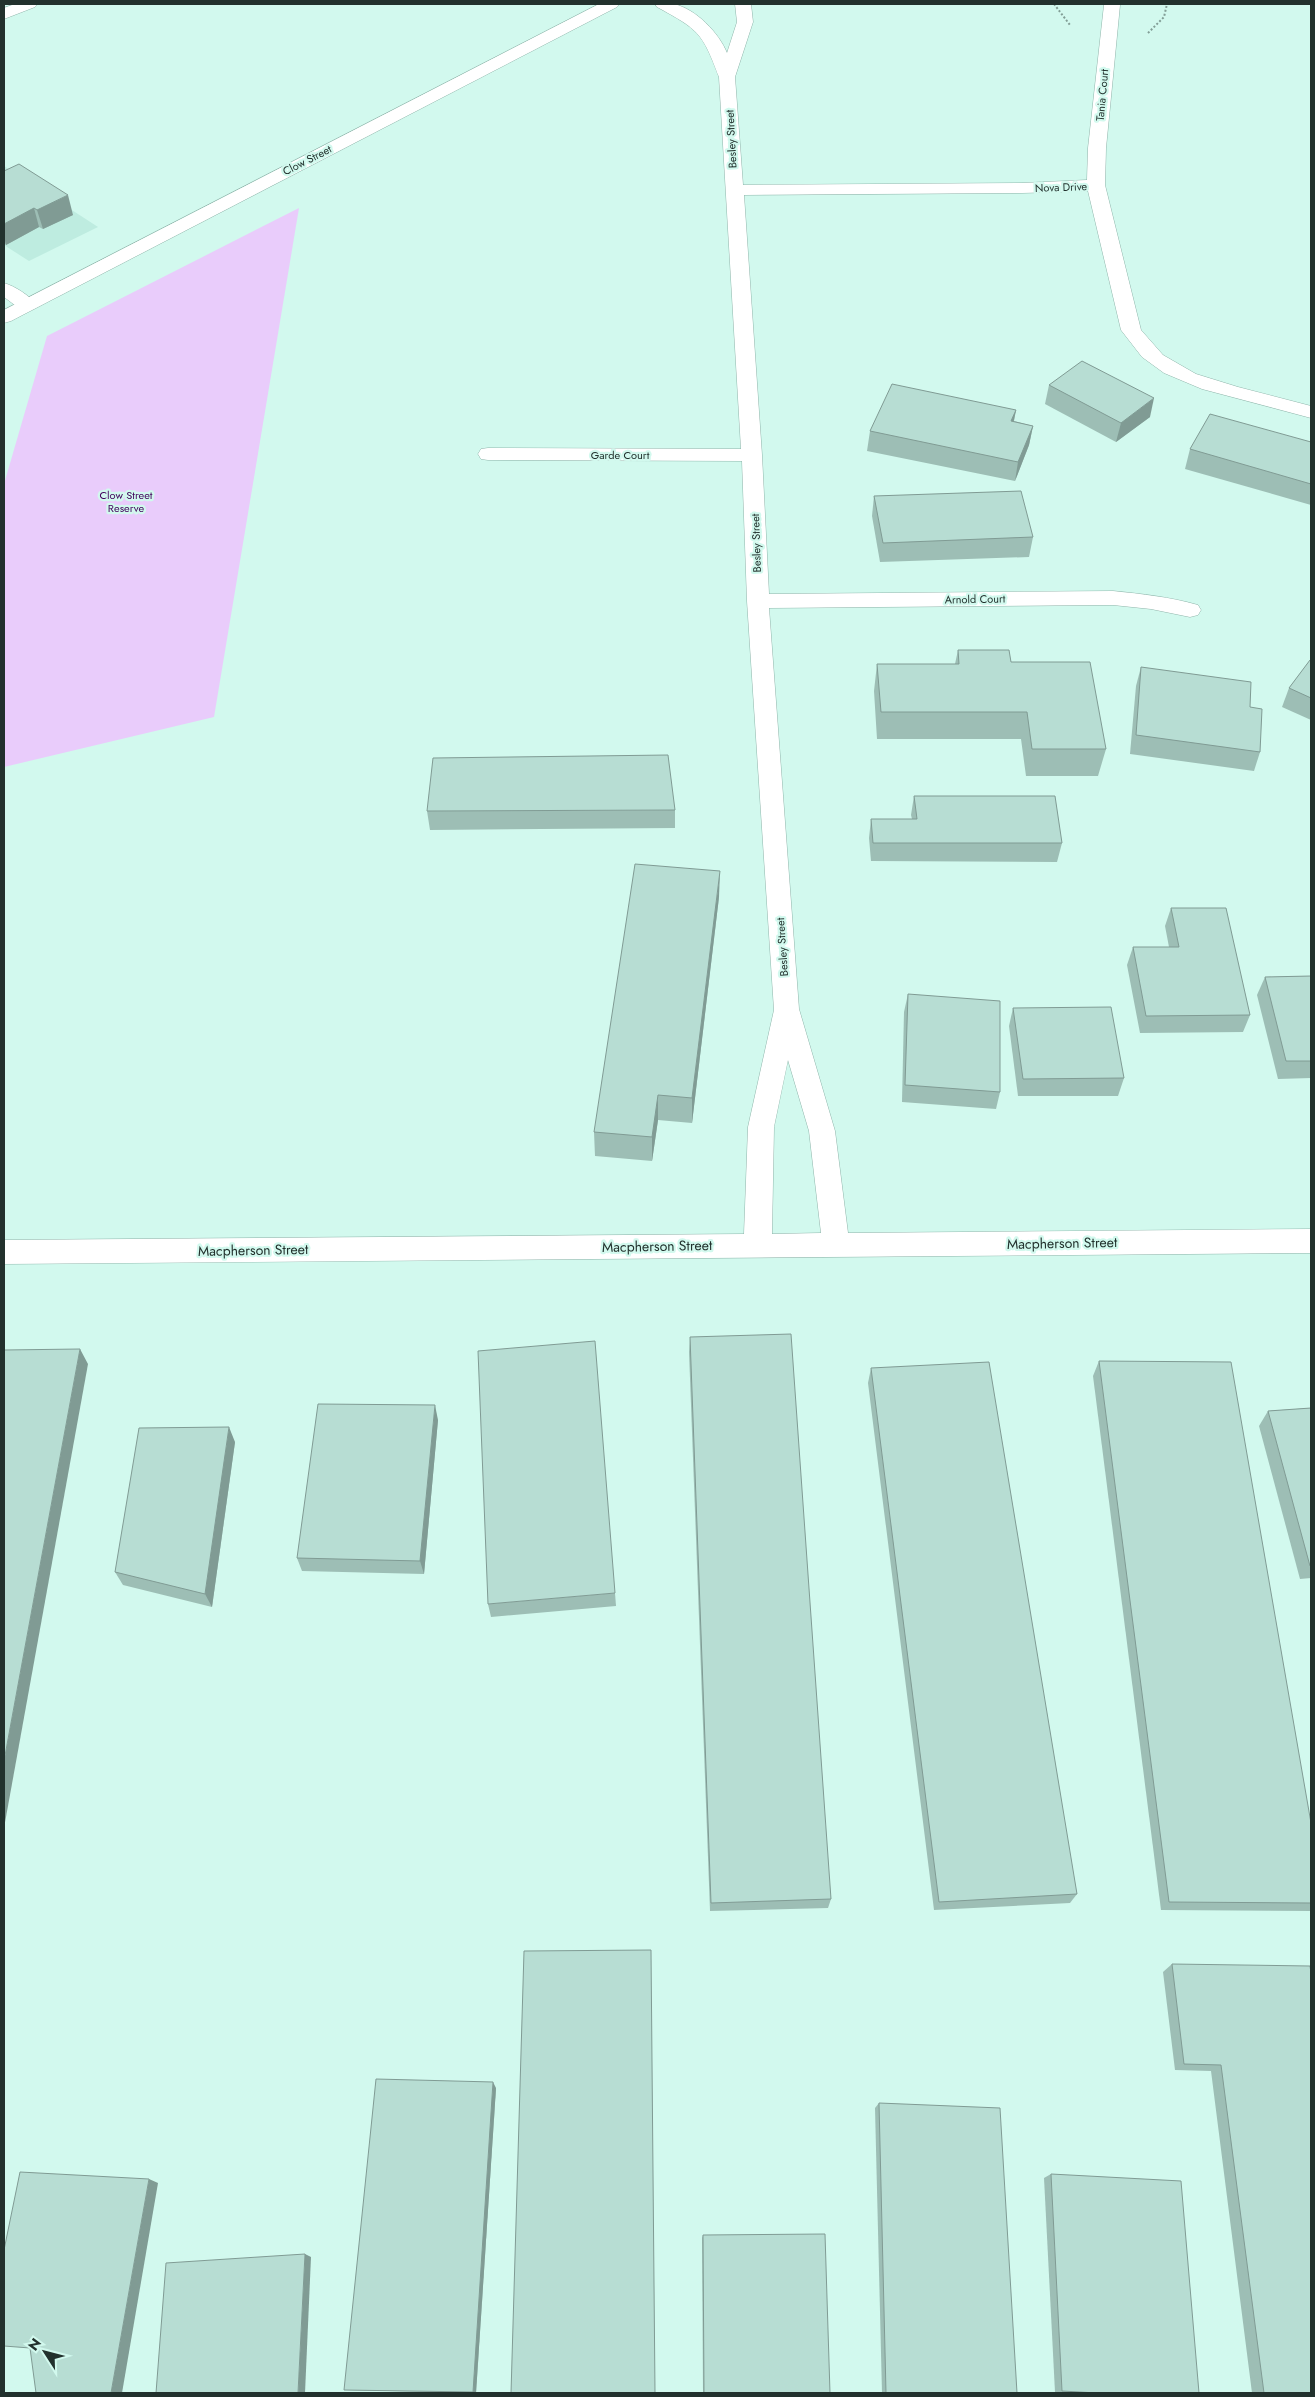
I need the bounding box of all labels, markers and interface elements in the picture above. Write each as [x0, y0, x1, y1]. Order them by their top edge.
street label: Tania Court [1092, 68, 1112, 122]
street label: Besley Street [721, 109, 741, 169]
street label: Clow Street [280, 141, 335, 179]
street label: Nova Drive [1035, 178, 1088, 196]
street label: Garde Court [591, 447, 650, 463]
park label: Clow Street Reserve [100, 487, 153, 516]
street label: Besley Street [747, 513, 765, 573]
street label: Arnold Court [945, 590, 1006, 608]
street label: Besley Street [772, 917, 792, 977]
street label: Macpherson Street [1007, 1232, 1118, 1254]
street label: Macpherson Street [602, 1235, 713, 1257]
street label: Macpherson Street [198, 1239, 309, 1261]
north arrow [20, 2327, 70, 2377]
text: N [23, 2334, 46, 2355]

